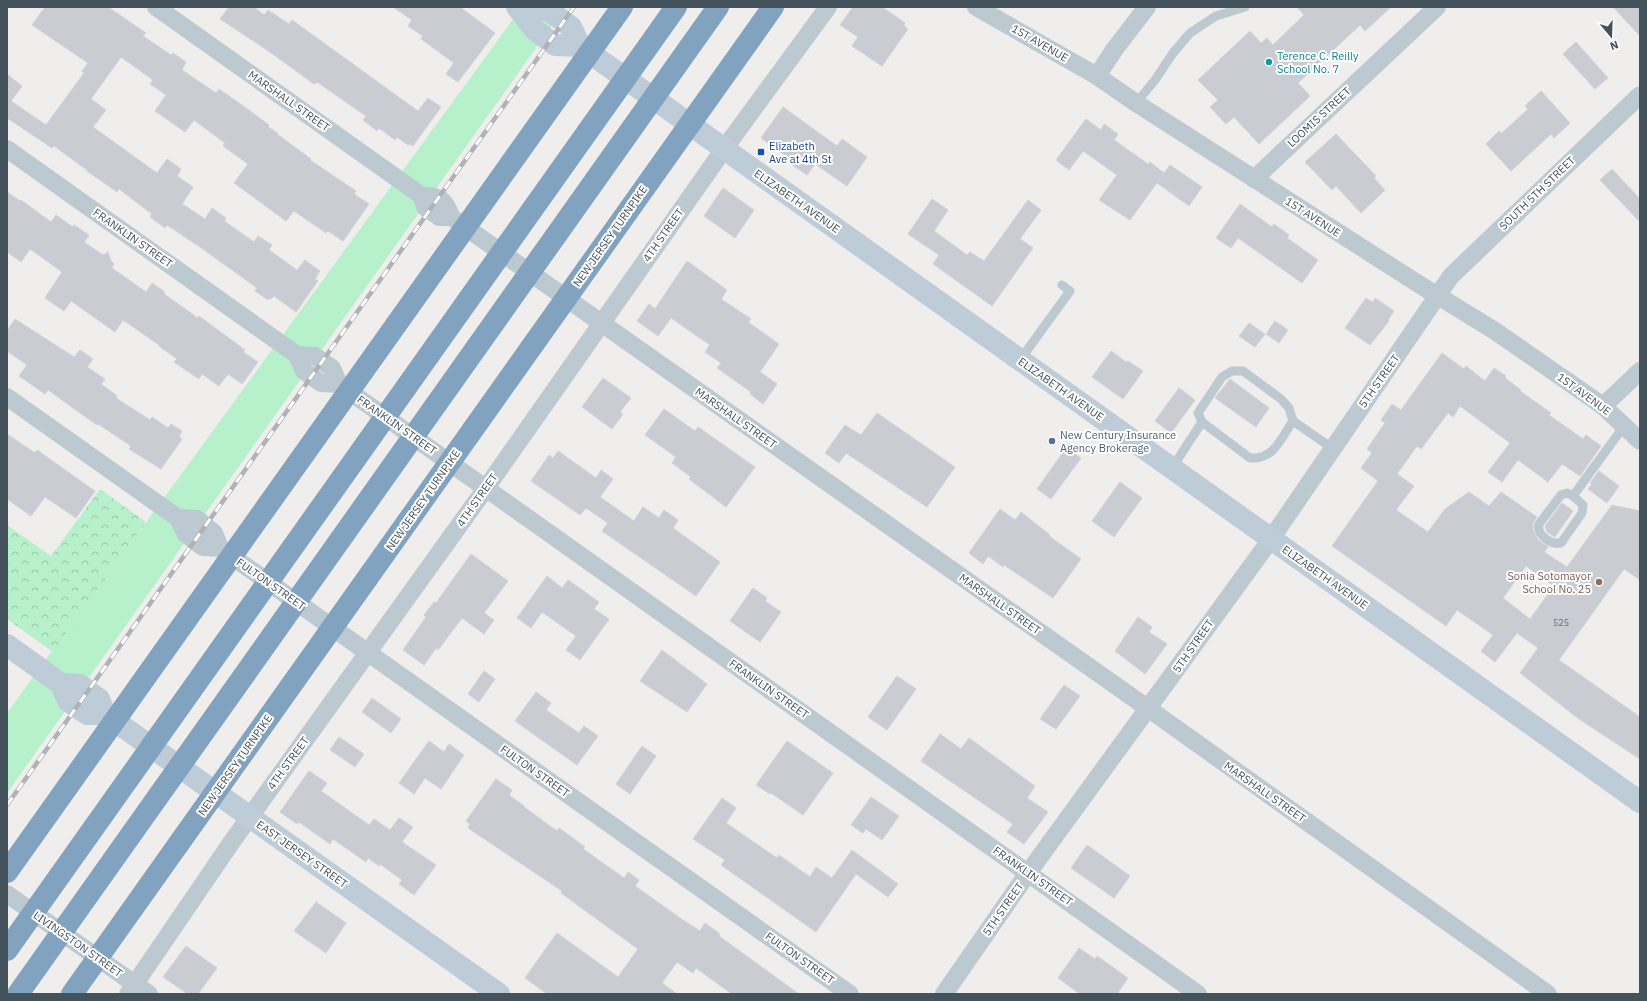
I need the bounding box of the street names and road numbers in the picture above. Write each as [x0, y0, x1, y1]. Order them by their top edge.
street label: 1ST AVENUE [1009, 21, 1071, 65]
street label: MARSHALL STREET [245, 68, 333, 135]
street label: LOOMIS STREET [1284, 84, 1354, 150]
street label: SOUTH 5TH STREET [1496, 153, 1578, 233]
street label: ELIZABETH AVENUE [751, 166, 843, 236]
street label: NEW JERSEY TURNPIKE [570, 183, 650, 289]
street label: 1ST AVENUE [1283, 194, 1343, 240]
street label: FRANKLIN STREET [90, 205, 176, 271]
street label: 4TH STREET [639, 205, 687, 264]
street label: 5TH STREET [1355, 351, 1403, 410]
street label: ELIZABETH AVENUE [1015, 354, 1107, 424]
street label: 1ST AVENUE [1554, 370, 1614, 418]
street label: MARSHALL STREET [692, 385, 780, 452]
street label: FRANKLIN STREET [354, 392, 440, 458]
street label: NEW JERSEY TURNPIKE [383, 447, 463, 553]
street label: 4TH STREET [453, 470, 501, 529]
street label: ELIZABETH AVENUE [1279, 542, 1371, 612]
street label: FULTON STREET [234, 555, 309, 613]
street label: MARSHALL STREET [956, 571, 1044, 638]
street label: 5TH STREET [1169, 616, 1217, 675]
street label: FRANKLIN STREET [726, 656, 812, 722]
street label: NEW JERSEY TURNPIKE [195, 712, 275, 818]
street label: 4TH STREET [264, 733, 312, 792]
street label: FULTON STREET [498, 742, 573, 800]
street label: MARSHALL STREET [1221, 759, 1309, 826]
street label: EAST JERSEY STREET [254, 817, 351, 891]
street label: FRANKLIN STREET [990, 843, 1076, 909]
street label: 5TH STREET [979, 879, 1027, 938]
street label: LIVINGSTON STREET [31, 908, 126, 980]
street label: FULTON STREET [763, 929, 838, 987]

